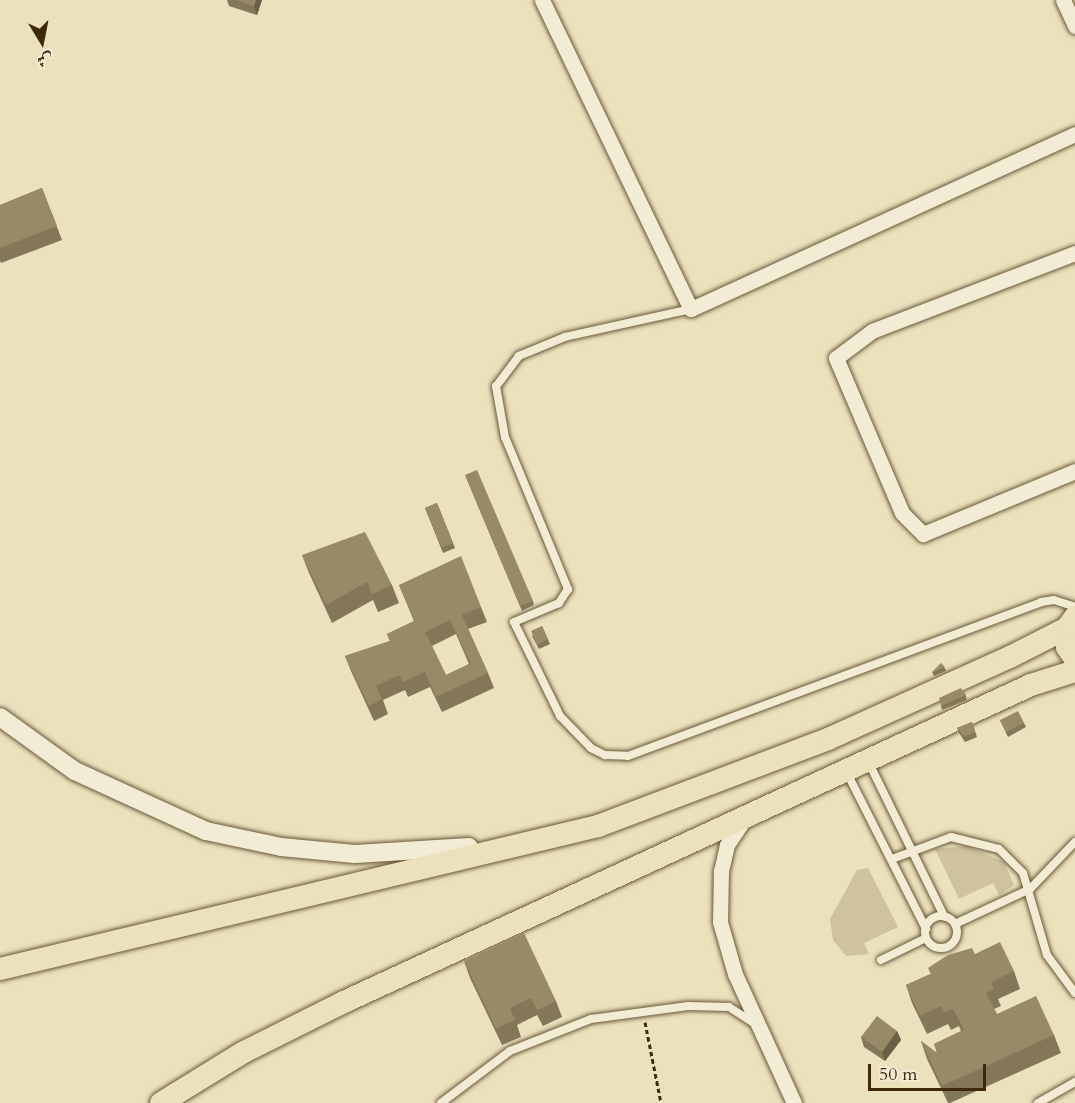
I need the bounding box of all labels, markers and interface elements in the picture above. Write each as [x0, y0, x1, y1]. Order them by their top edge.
north arrow [12, 12, 72, 72]
text: ش [35, 48, 55, 72]
scale bar [871, 1052, 990, 1090]
text: 50 m [879, 1062, 918, 1087]

